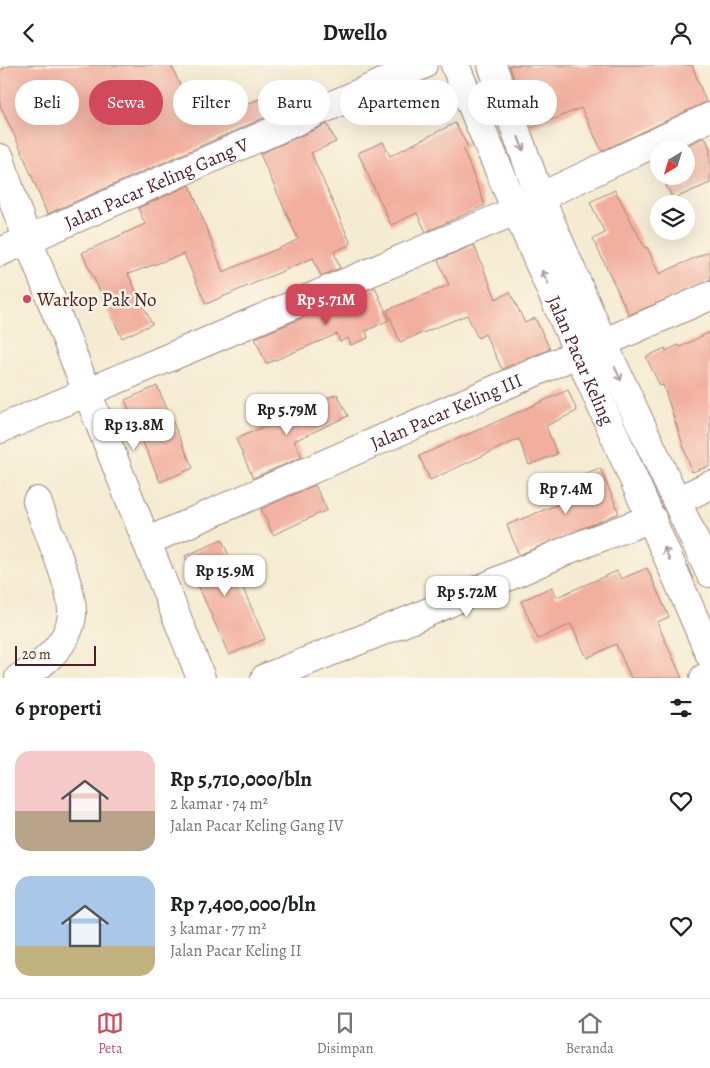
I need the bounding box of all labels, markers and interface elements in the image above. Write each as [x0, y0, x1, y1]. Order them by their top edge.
text: Dwello [323, 18, 387, 48]
icon: back [15, 19, 43, 47]
icon: person [667, 19, 695, 47]
chip: Beli [15, 80, 79, 125]
chip: Sewa [89, 80, 163, 125]
chip: Filter [173, 80, 248, 125]
chip: Baru [258, 80, 330, 125]
chip: Apartemen [340, 80, 458, 125]
chip: Rumah [468, 80, 557, 125]
street label: Jalan Pacar Keling Gang V [60, 131, 254, 236]
one-way arrow [517, 136, 526, 151]
north arrow [650, 140, 695, 185]
map controls [650, 140, 695, 240]
button: layers [650, 195, 695, 240]
one-way arrow [539, 270, 549, 285]
pin: Rp 5.71M [274, 283, 378, 326]
place label: Warkop Pak No [36, 287, 157, 313]
text: Rp 5.71M [297, 289, 355, 311]
street label: Jalan Pacar Keling [541, 292, 620, 430]
marker: Warkop Pak No [21, 293, 33, 305]
one-way arrow [613, 366, 623, 381]
street label: Jalan Pacar Keling III [366, 367, 526, 457]
pin: Rp 5.79M [235, 393, 339, 436]
text: Rp 5.79M [257, 399, 317, 421]
pin: Rp 13.8M [82, 409, 186, 451]
text: Rp 13.8M [104, 414, 164, 436]
pin: Rp 7.4M [520, 473, 612, 515]
text: Rp 7.4M [539, 478, 593, 500]
one-way arrow [662, 547, 671, 562]
pin: Rp 15.9M [173, 555, 277, 597]
text: Rp 15.9M [195, 560, 255, 582]
pin: Rp 5.72M [415, 575, 519, 618]
text: Rp 5.72M [437, 581, 497, 603]
scale bar [15, 643, 96, 666]
text: 20 m [22, 645, 51, 664]
text: 6 properti [15, 694, 102, 722]
icon: filters [667, 694, 695, 722]
text: Rp 5,710,000/bln [170, 765, 312, 793]
icon: home [55, 771, 115, 831]
icon: heart [667, 787, 695, 815]
text: 2 kamar · 74 m² [170, 793, 268, 815]
text: Jalan Pacar Keling Gang IV [170, 815, 343, 837]
text: Rp 7,400,000/bln [170, 890, 316, 918]
icon: home [55, 896, 115, 956]
icon: heart [667, 912, 695, 940]
text: 3 kamar · 77 m² [170, 918, 267, 940]
text: Jalan Pacar Keling II [170, 940, 302, 962]
tab: Peta [96, 1009, 124, 1058]
tab: Disimpan [317, 1009, 373, 1058]
tab: Beranda [566, 1009, 614, 1058]

